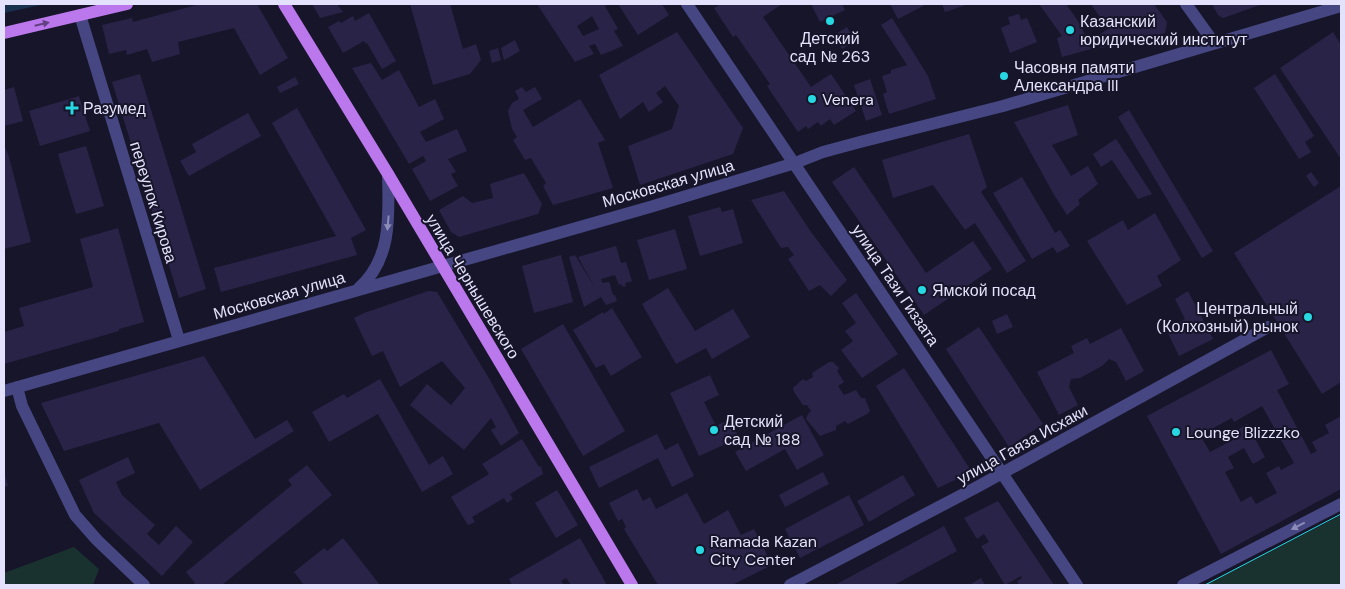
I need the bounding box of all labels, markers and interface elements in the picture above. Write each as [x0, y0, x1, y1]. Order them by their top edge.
place label: Казанский юридический институт [1080, 11, 1248, 50]
marker: Детский сад № 263 [824, 15, 836, 27]
one-way arrow [34, 20, 49, 28]
marker: Казанский юридический институт [1064, 24, 1076, 36]
place label: Детский сад № 263 [790, 28, 870, 67]
place label: Часовня памяти Александра III [1014, 57, 1134, 96]
marker: Часовня памяти Александра III [998, 70, 1010, 82]
place label: Venera [822, 89, 874, 110]
marker: Venera [806, 93, 818, 105]
place label: Разумед [83, 98, 146, 119]
marker: Разумед [65, 101, 79, 115]
street label: переулок Кирова [125, 139, 182, 265]
street label: Московская улица [600, 155, 736, 212]
street label: улица Чернышевского [421, 210, 524, 363]
one-way arrow [384, 215, 392, 231]
street label: улица Тази Гиззата [847, 220, 944, 350]
street label: Московская улица [211, 267, 347, 324]
place label: Ямской посад [932, 280, 1036, 301]
marker: Ямской посад [916, 284, 928, 296]
place label: Центральный (Колхозный) рынок [1156, 298, 1299, 337]
marker: Центральный (Колхозный) рынок [1302, 311, 1314, 323]
street label: улица Гаяза Исхаки [953, 400, 1091, 489]
place label: Детский сад № 188 [724, 411, 800, 450]
place label: Lounge Blizzzko [1186, 422, 1300, 443]
marker: Детский сад № 188 [708, 424, 720, 436]
marker: Lounge Blizzzko [1170, 426, 1182, 438]
one-way arrow [1291, 522, 1305, 530]
place label: Ramada Kazan City Center [710, 531, 817, 570]
marker: Ramada Kazan City Center [694, 544, 706, 556]

